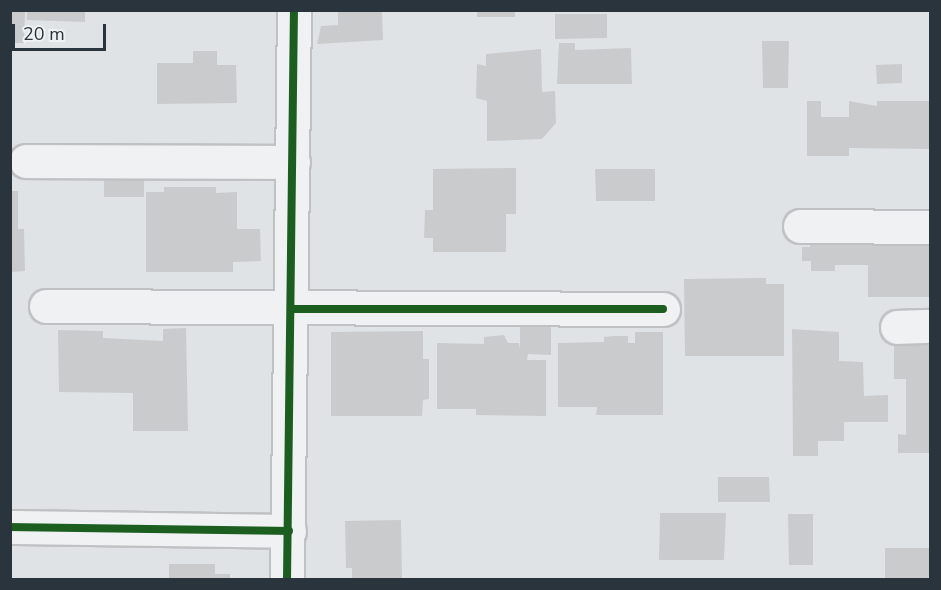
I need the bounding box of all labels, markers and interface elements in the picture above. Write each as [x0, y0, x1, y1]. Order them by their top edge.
scale bar [15, 12, 110, 50]
text: 20 m [23, 22, 65, 46]

